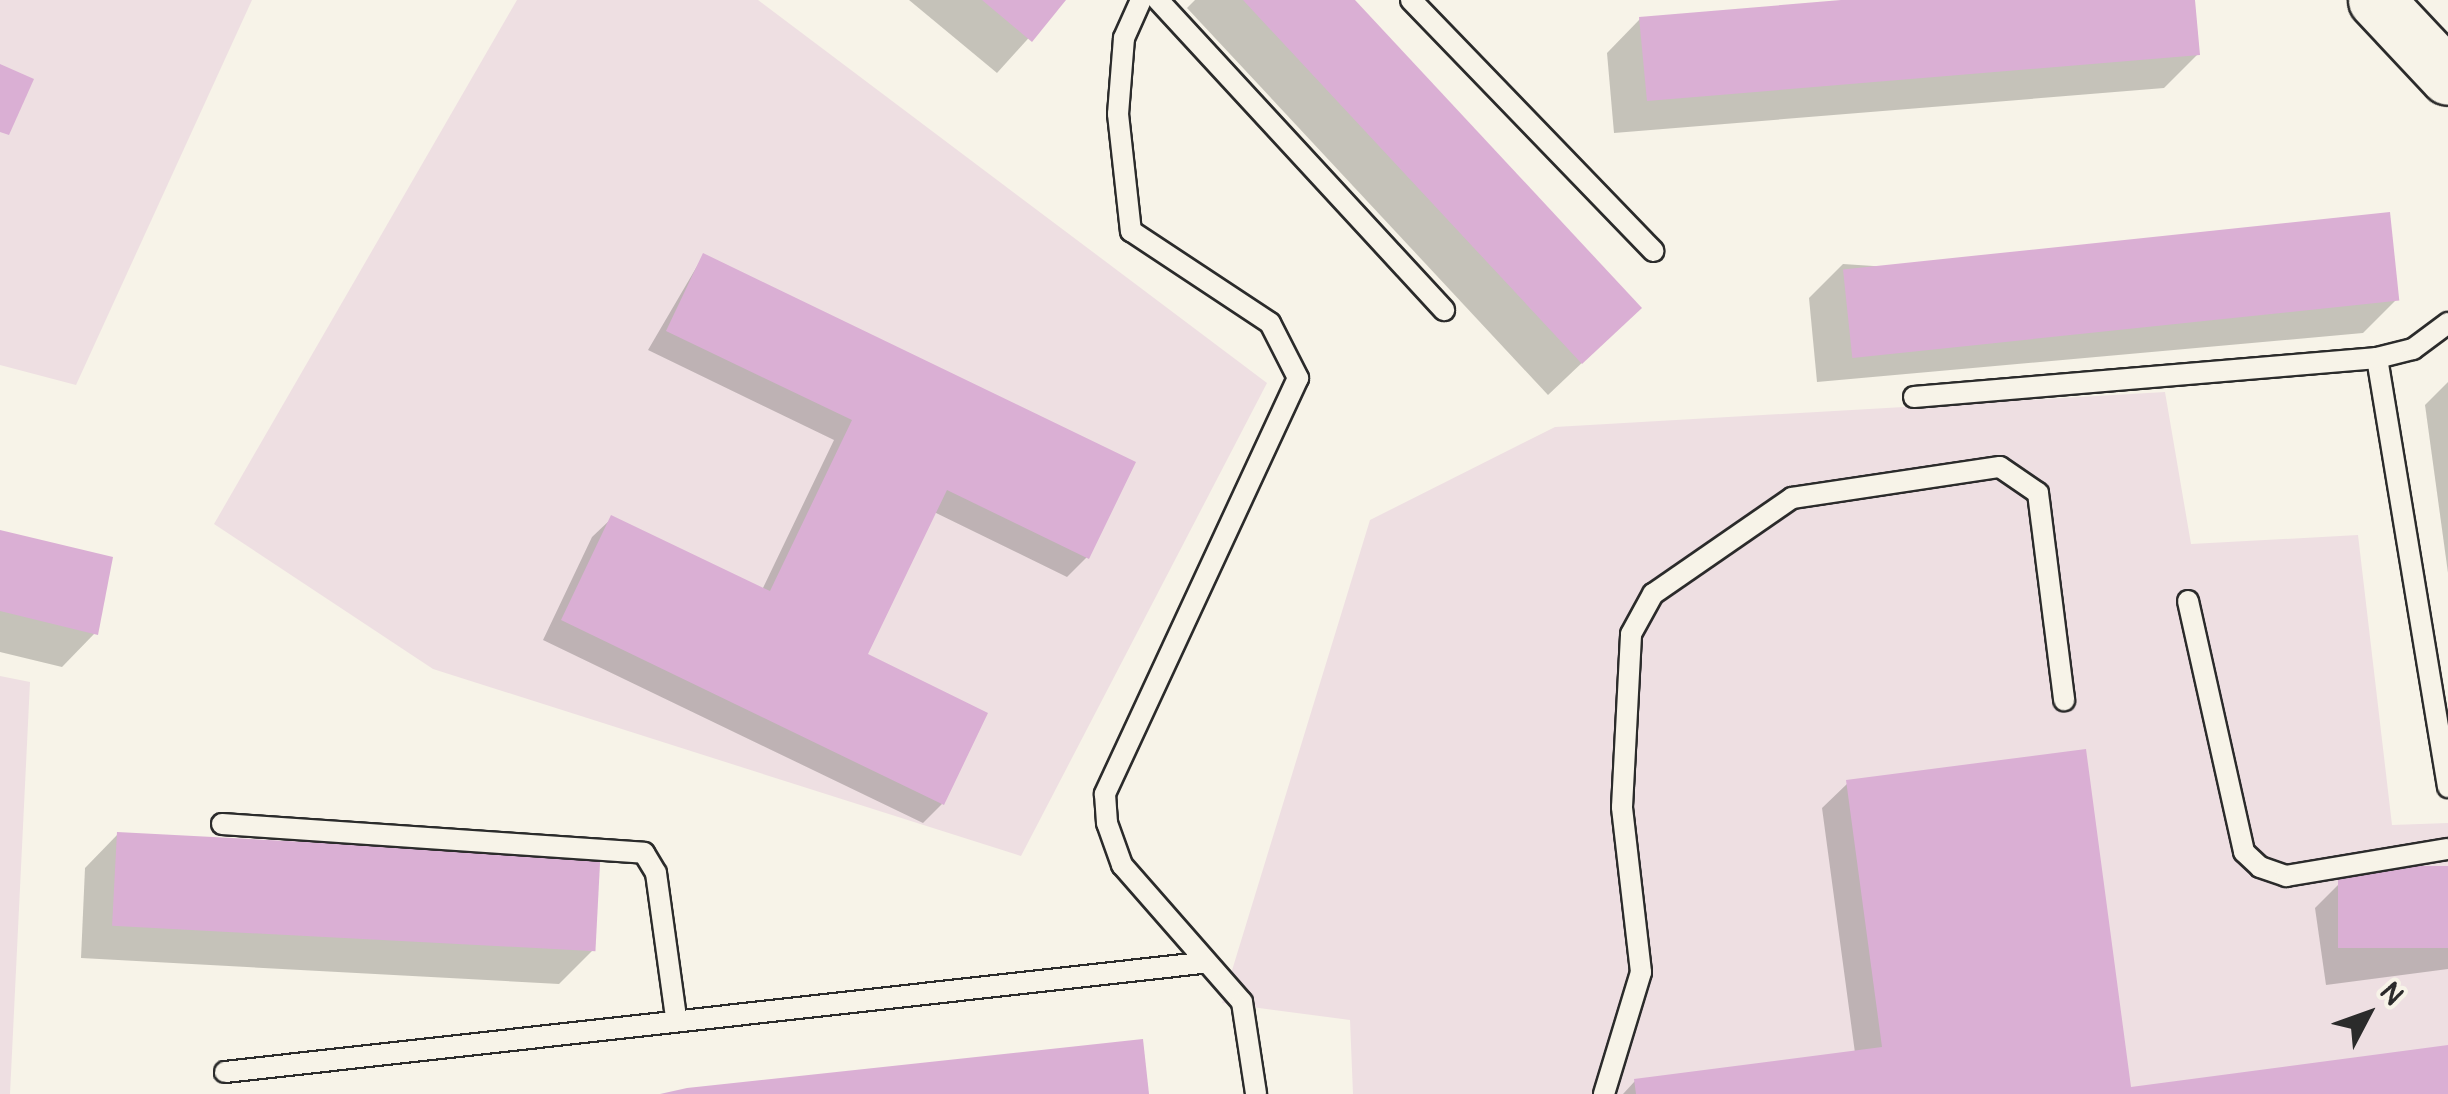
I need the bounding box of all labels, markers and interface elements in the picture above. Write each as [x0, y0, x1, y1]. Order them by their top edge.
north arrow [2318, 964, 2418, 1064]
text: N [2372, 975, 2410, 1013]

